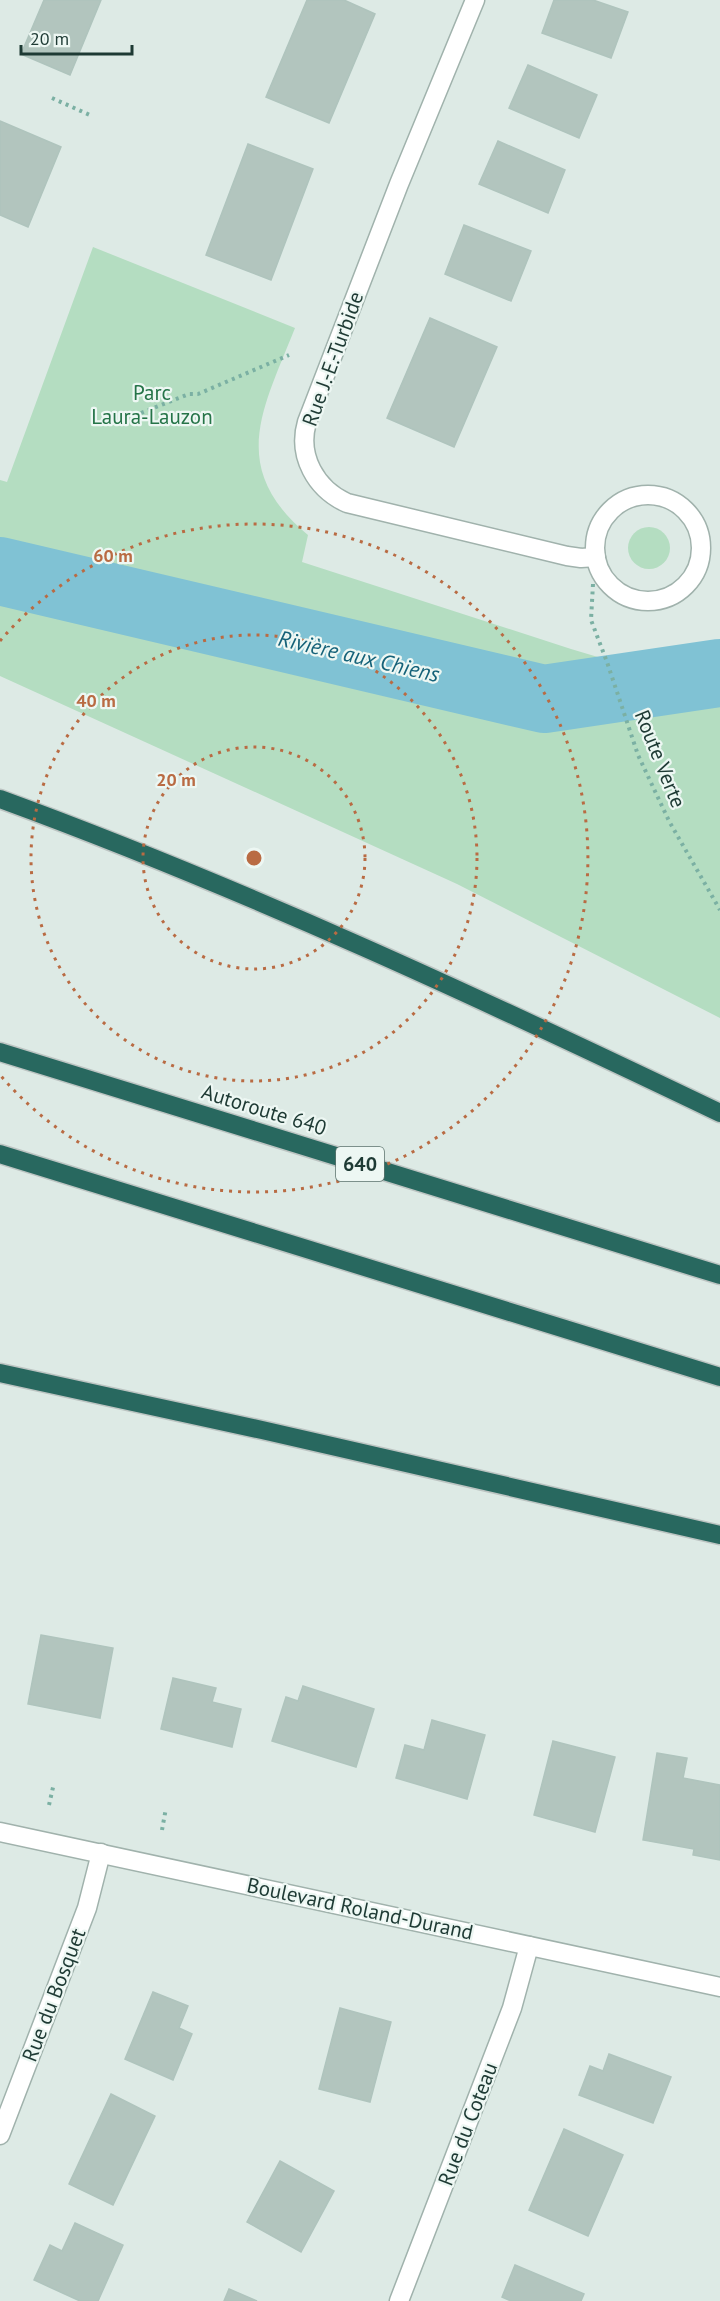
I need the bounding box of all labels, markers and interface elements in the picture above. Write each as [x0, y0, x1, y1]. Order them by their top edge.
scale bar [21, 18, 132, 56]
text: 20 m [30, 27, 69, 50]
street label: Rue J.-E.-Turbide [296, 288, 369, 430]
park label: Parc Laura-Lauzon [91, 379, 213, 430]
text: 60 m [93, 544, 133, 567]
water label: Rivière aux Chiens [276, 624, 442, 688]
text: 40 m [76, 689, 116, 712]
street label: Route Verte [629, 706, 692, 812]
text: 20 m [156, 768, 196, 791]
centre of rings [244, 848, 264, 868]
street label: Autoroute 640 [199, 1078, 330, 1141]
road number: 640 [336, 1147, 384, 1181]
street label: Boulevard Roland-Durand [244, 1871, 476, 1946]
street label: Rue du Bosquet [16, 1924, 91, 2065]
street label: Rue du Coteau [432, 2058, 503, 2189]

